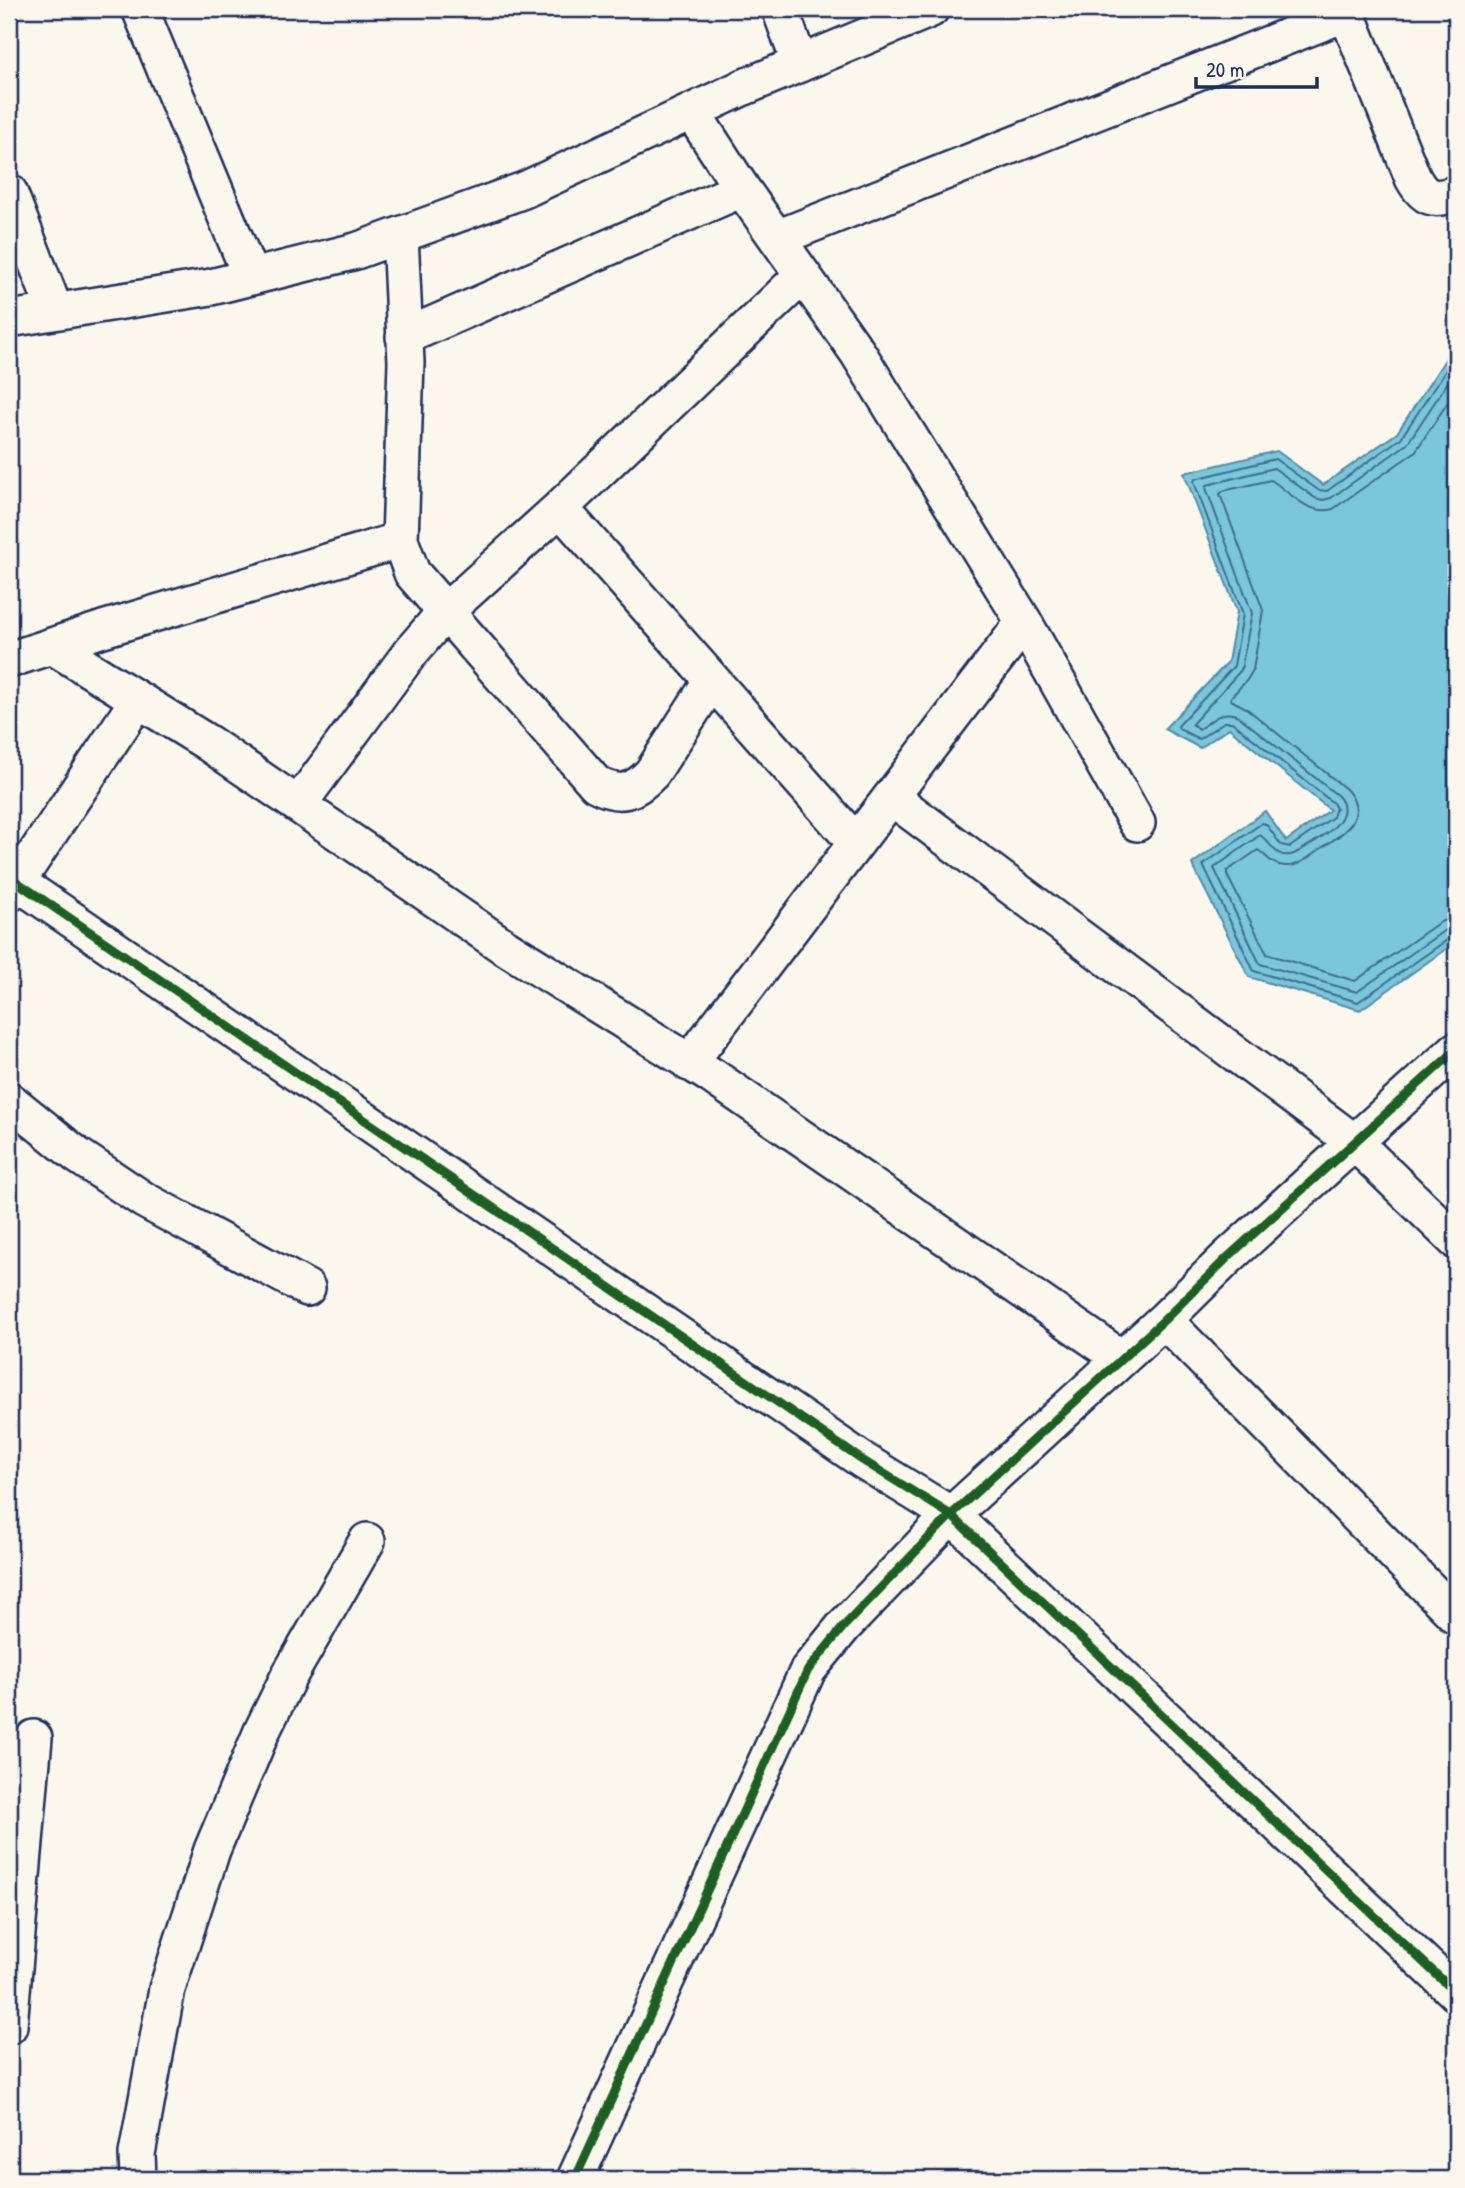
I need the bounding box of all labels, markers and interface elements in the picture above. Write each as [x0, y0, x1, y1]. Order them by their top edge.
scale bar [1196, 46, 1316, 90]
text: 20 m [1206, 55, 1244, 84]

